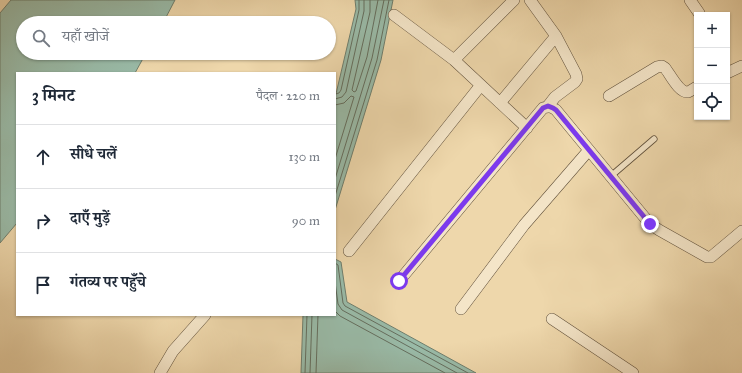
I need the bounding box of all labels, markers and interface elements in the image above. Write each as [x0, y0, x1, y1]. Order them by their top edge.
map controls [694, 12, 730, 120]
button: + [694, 12, 730, 48]
search box [16, 16, 336, 60]
icon: search [30, 27, 52, 49]
text: यहाँ खोजें [62, 27, 109, 45]
button: − [694, 48, 730, 84]
button: locate [694, 84, 730, 120]
text: 3 मिनट [32, 85, 75, 106]
text: पैदल · 220 m [256, 88, 320, 104]
text: सीधे चलें [70, 145, 117, 163]
icon: ahead [32, 146, 54, 168]
text: 130 m [288, 149, 320, 165]
text: दाएँ मुड़ें [70, 209, 110, 227]
icon: right [32, 210, 54, 232]
text: 90 m [292, 213, 320, 229]
route end [641, 215, 659, 233]
route start [390, 272, 408, 290]
text: गंतव्य पर पहुँचे [70, 273, 146, 291]
icon: arrive [32, 274, 54, 296]

